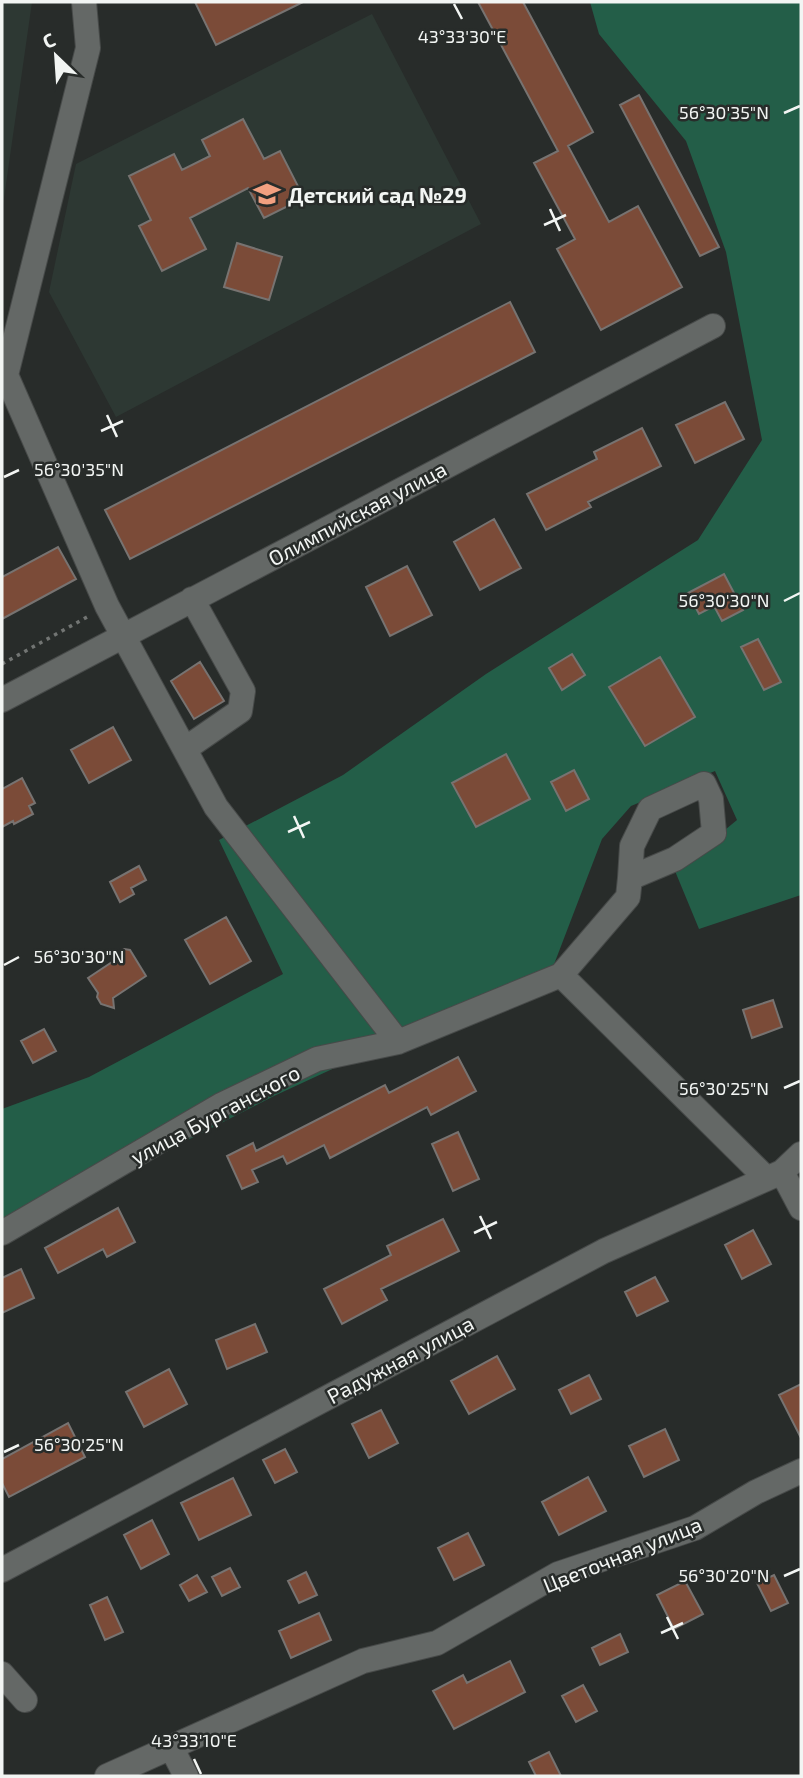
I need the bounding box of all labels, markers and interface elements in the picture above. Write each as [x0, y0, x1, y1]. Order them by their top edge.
north arrow [21, 21, 91, 91]
text: 43°33'30"E [418, 25, 506, 47]
text: С [39, 27, 59, 53]
text: 56°30'35"N [679, 101, 769, 123]
school or university icon: Детский сад №29 [252, 179, 282, 209]
place label: Детский сад №29 [288, 182, 467, 207]
street label: Олимпийская улица [264, 455, 451, 571]
text: 56°30'35"N [34, 458, 124, 480]
text: 56°30'30"N [678, 589, 770, 611]
text: 56°30'30"N [33, 945, 125, 967]
street label: улица Бурганского [126, 1059, 304, 1170]
text: 56°30'25"N [679, 1077, 769, 1099]
street label: Радужная улица [322, 1310, 478, 1409]
text: 56°30'25"N [34, 1433, 124, 1455]
street label: Цветочная улица [539, 1511, 705, 1598]
text: 56°30'20"N [678, 1564, 770, 1586]
text: 43°33'10"E [151, 1729, 237, 1751]

